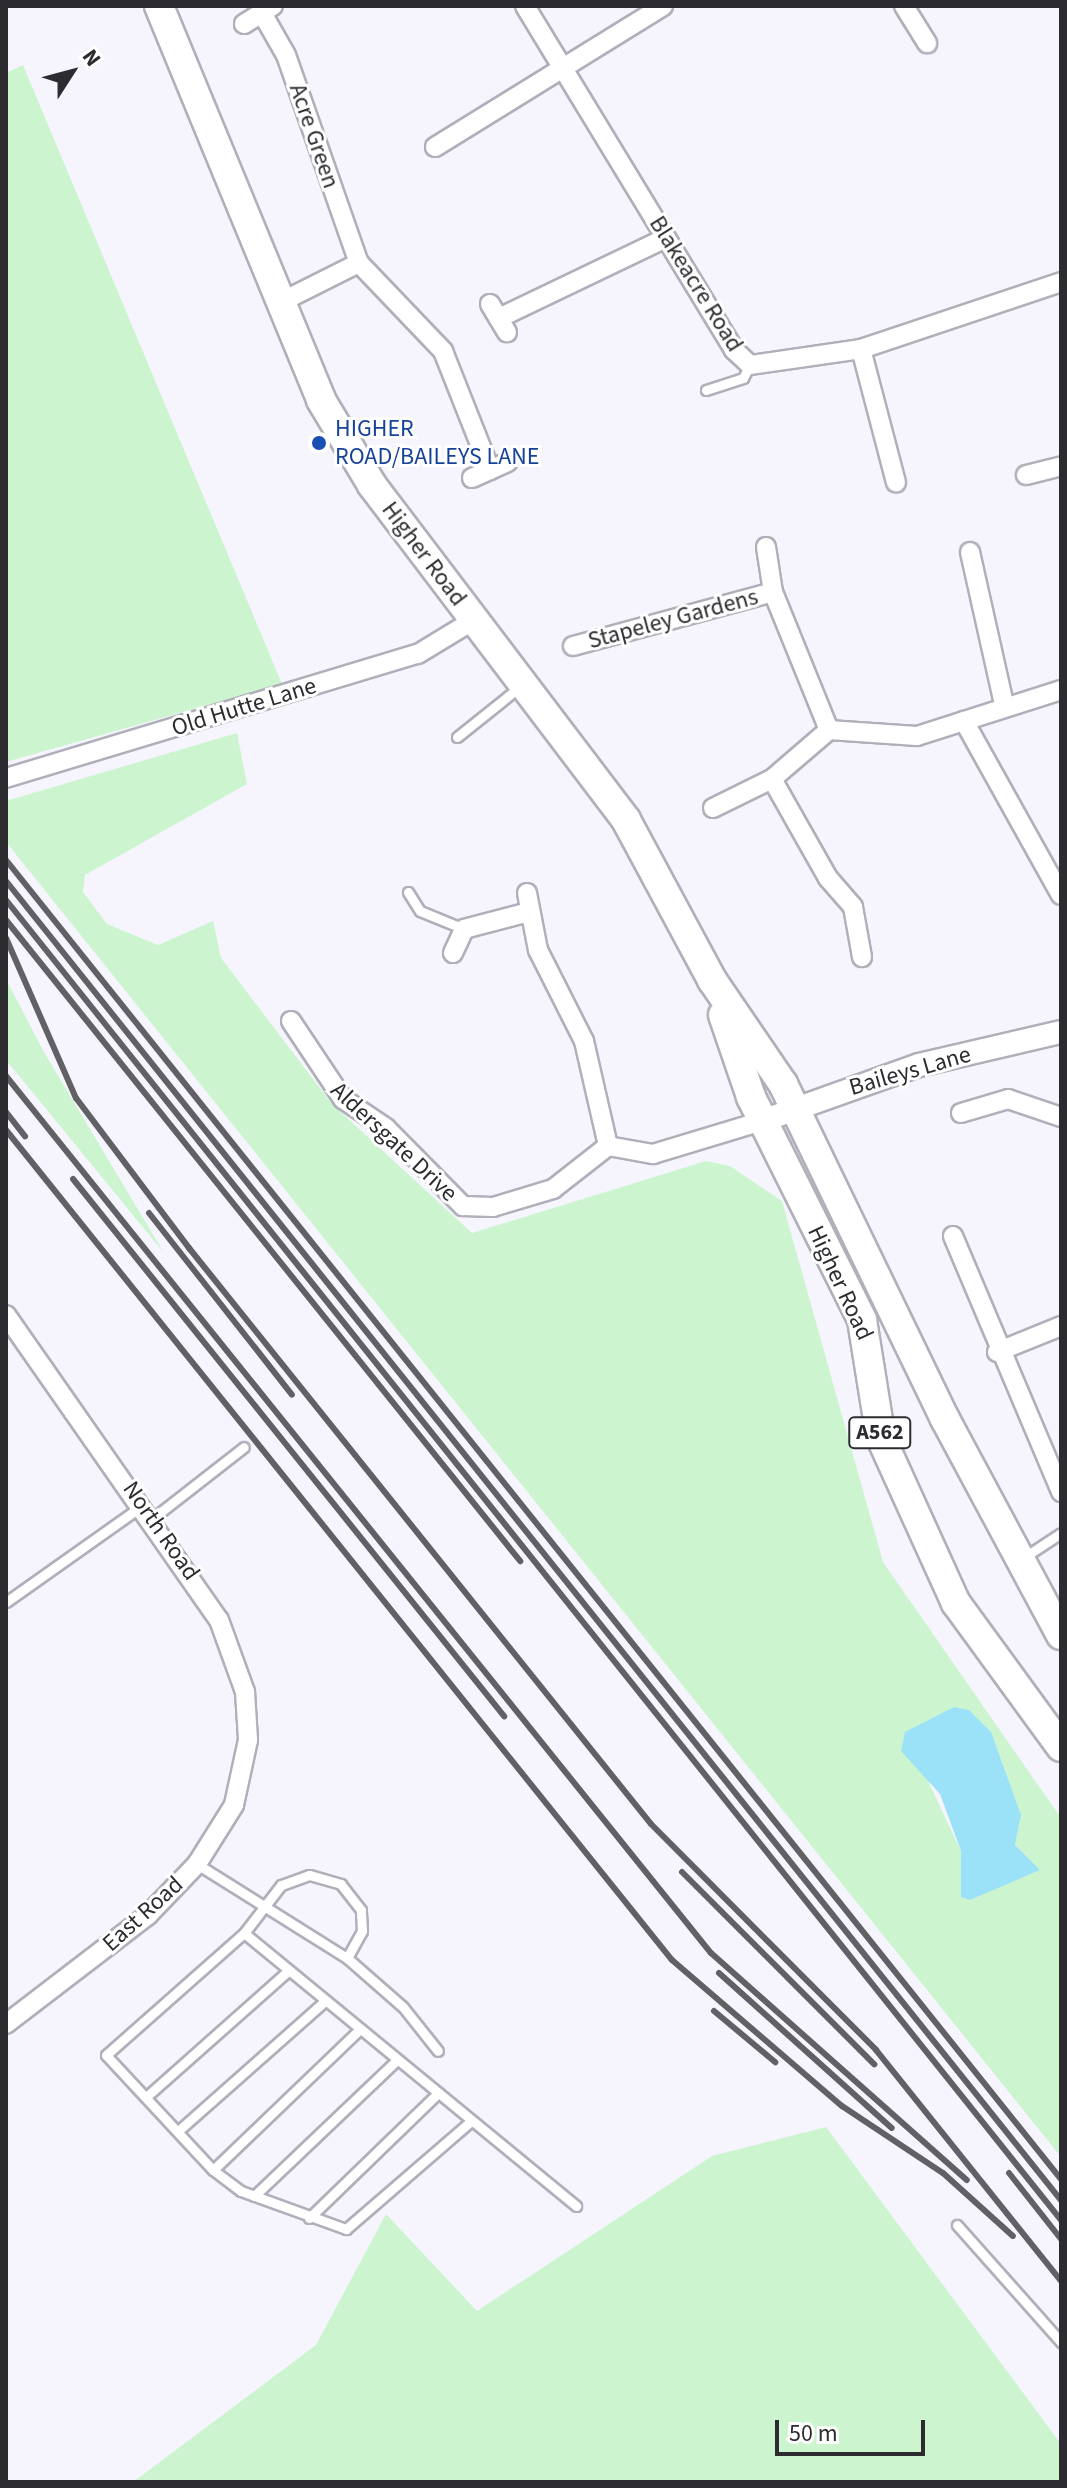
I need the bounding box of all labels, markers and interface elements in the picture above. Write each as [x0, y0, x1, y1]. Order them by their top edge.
north arrow [32, 32, 112, 112]
text: N [74, 43, 109, 73]
street label: Acre Green [283, 80, 345, 192]
street label: Blakeacre Road [643, 211, 749, 357]
place label: HIGHER ROAD/BAILEYS LANE [335, 415, 539, 471]
marker: HIGHER ROAD/BAILEYS LANE [310, 434, 328, 452]
street label: Higher Road [375, 496, 473, 612]
street label: Stapeley Gardens [585, 582, 761, 656]
street label: Old Hutte Lane [168, 671, 320, 743]
street label: Baileys Lane [846, 1040, 974, 1102]
street label: Aldersgate Drive [325, 1076, 463, 1208]
street label: Higher Road [801, 1221, 879, 1345]
road number: A562 [848, 1415, 912, 1451]
street label: North Road [116, 1476, 206, 1586]
street label: East Road [97, 1870, 189, 1958]
scale bar [779, 2404, 929, 2454]
text: 50 m [789, 2416, 838, 2451]

